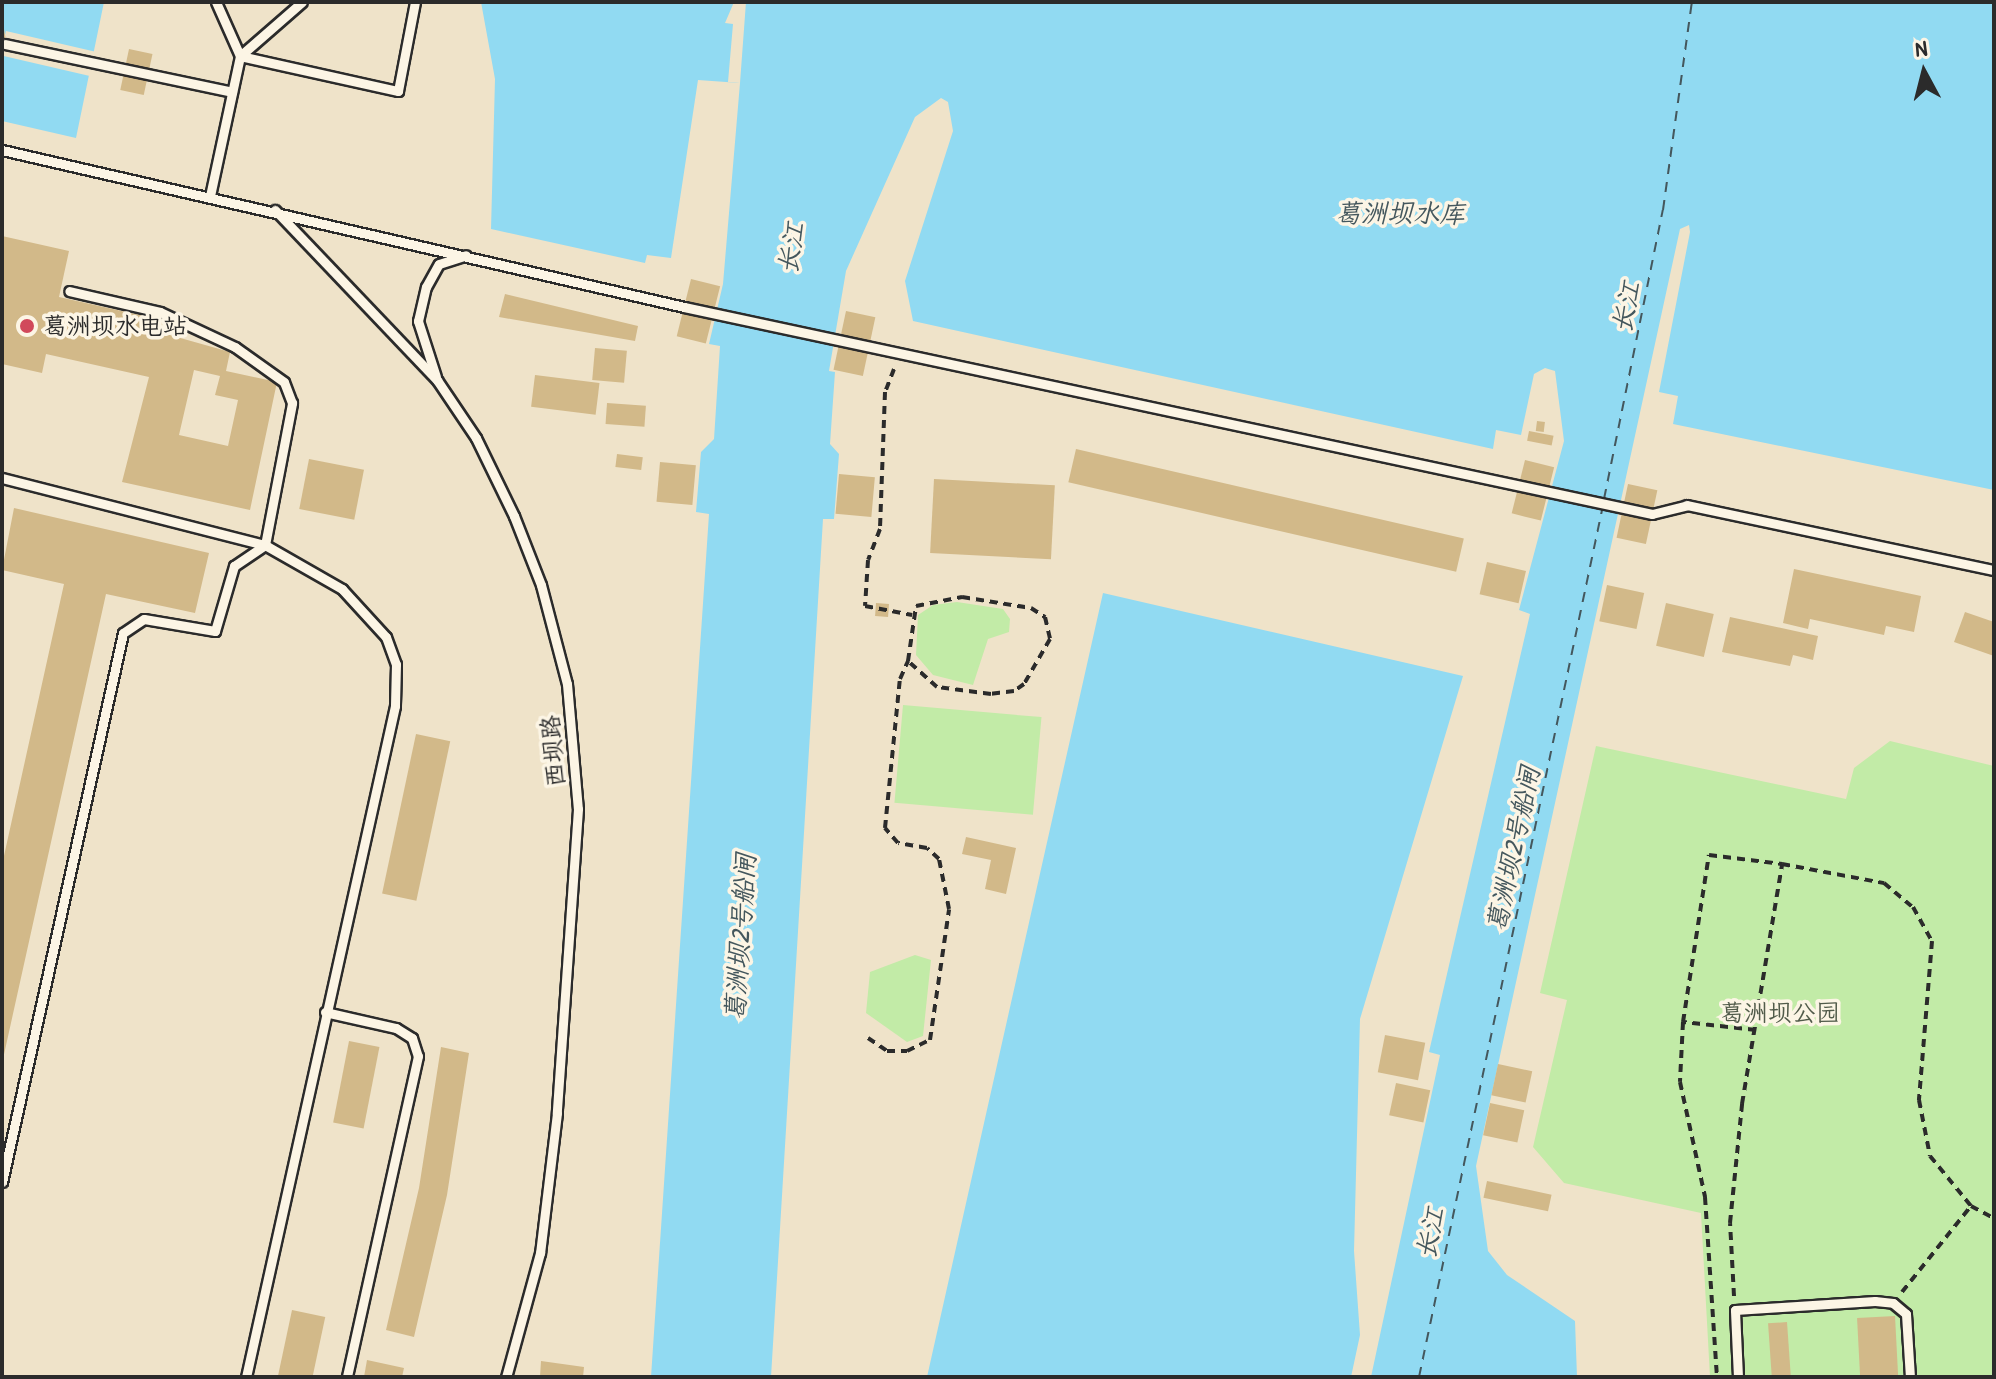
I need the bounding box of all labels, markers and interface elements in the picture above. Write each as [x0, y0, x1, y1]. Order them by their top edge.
north arrow [1884, 32, 1964, 112]
text: N [1913, 33, 1929, 64]
water label: 葛洲坝水库 [1335, 197, 1465, 229]
water label: 长江 [772, 220, 810, 276]
water label: 长江 [1605, 278, 1647, 336]
place label: 葛洲坝水电站 [43, 312, 187, 340]
marker: 葛洲坝水电站 [18, 317, 36, 335]
street label: 西坝路 [536, 714, 570, 788]
water label: 葛洲坝2号船闸 [1480, 764, 1546, 934]
water label: 葛洲坝2号船闸 [719, 852, 761, 1022]
park label: 葛洲坝公园 [1720, 999, 1840, 1027]
water label: 长江 [1409, 1204, 1451, 1262]

